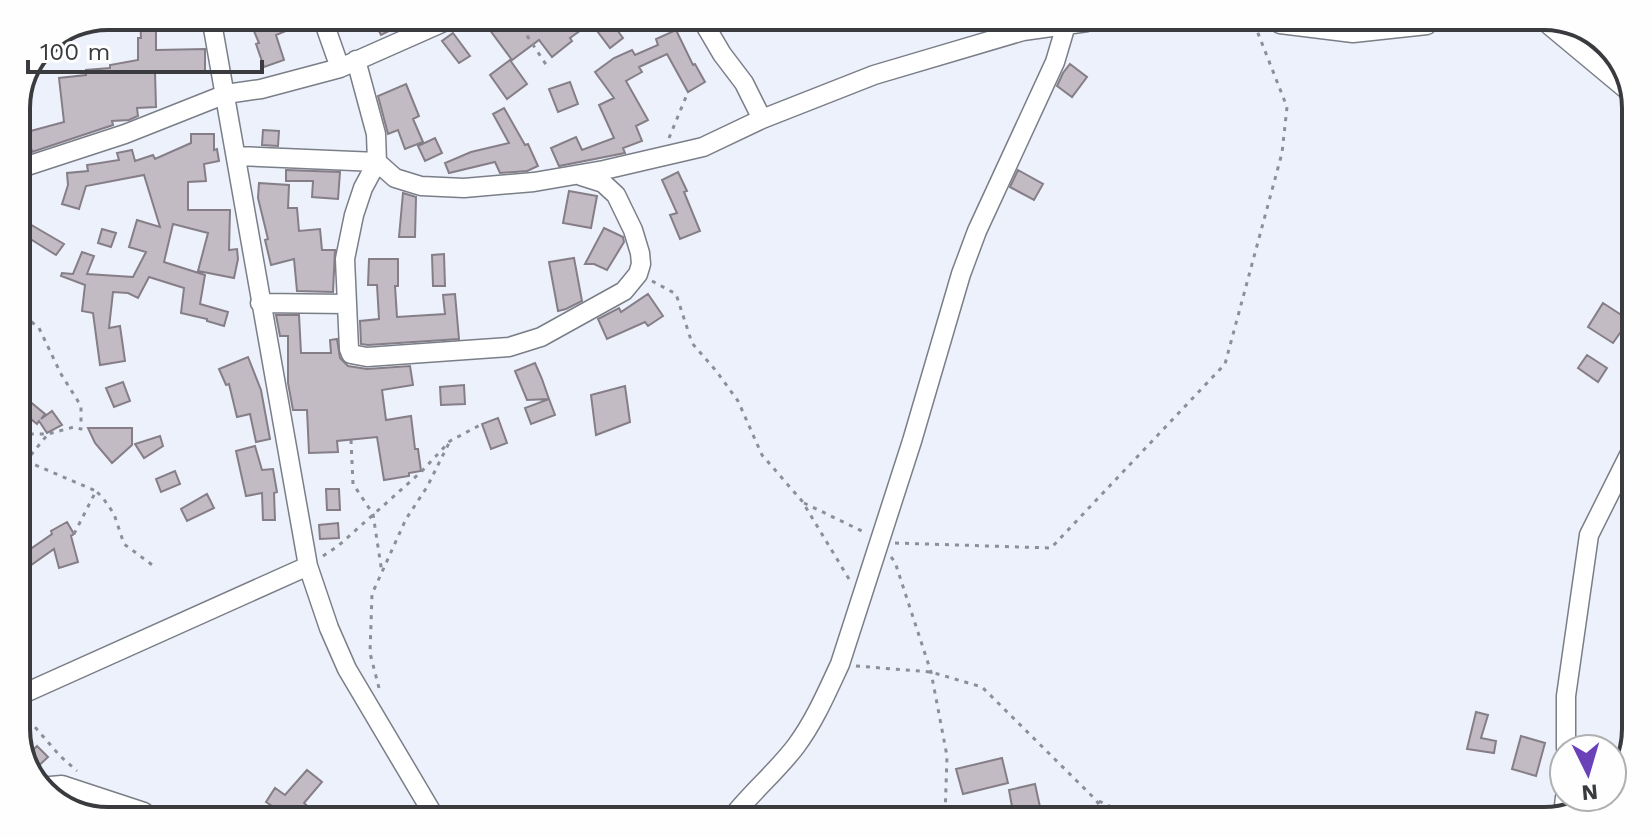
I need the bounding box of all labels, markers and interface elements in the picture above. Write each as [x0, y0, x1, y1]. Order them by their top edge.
scale bar [28, 24, 262, 74]
text: 100 m [40, 38, 110, 66]
north arrow [1548, 733, 1628, 813]
text: N [1580, 779, 1599, 806]

